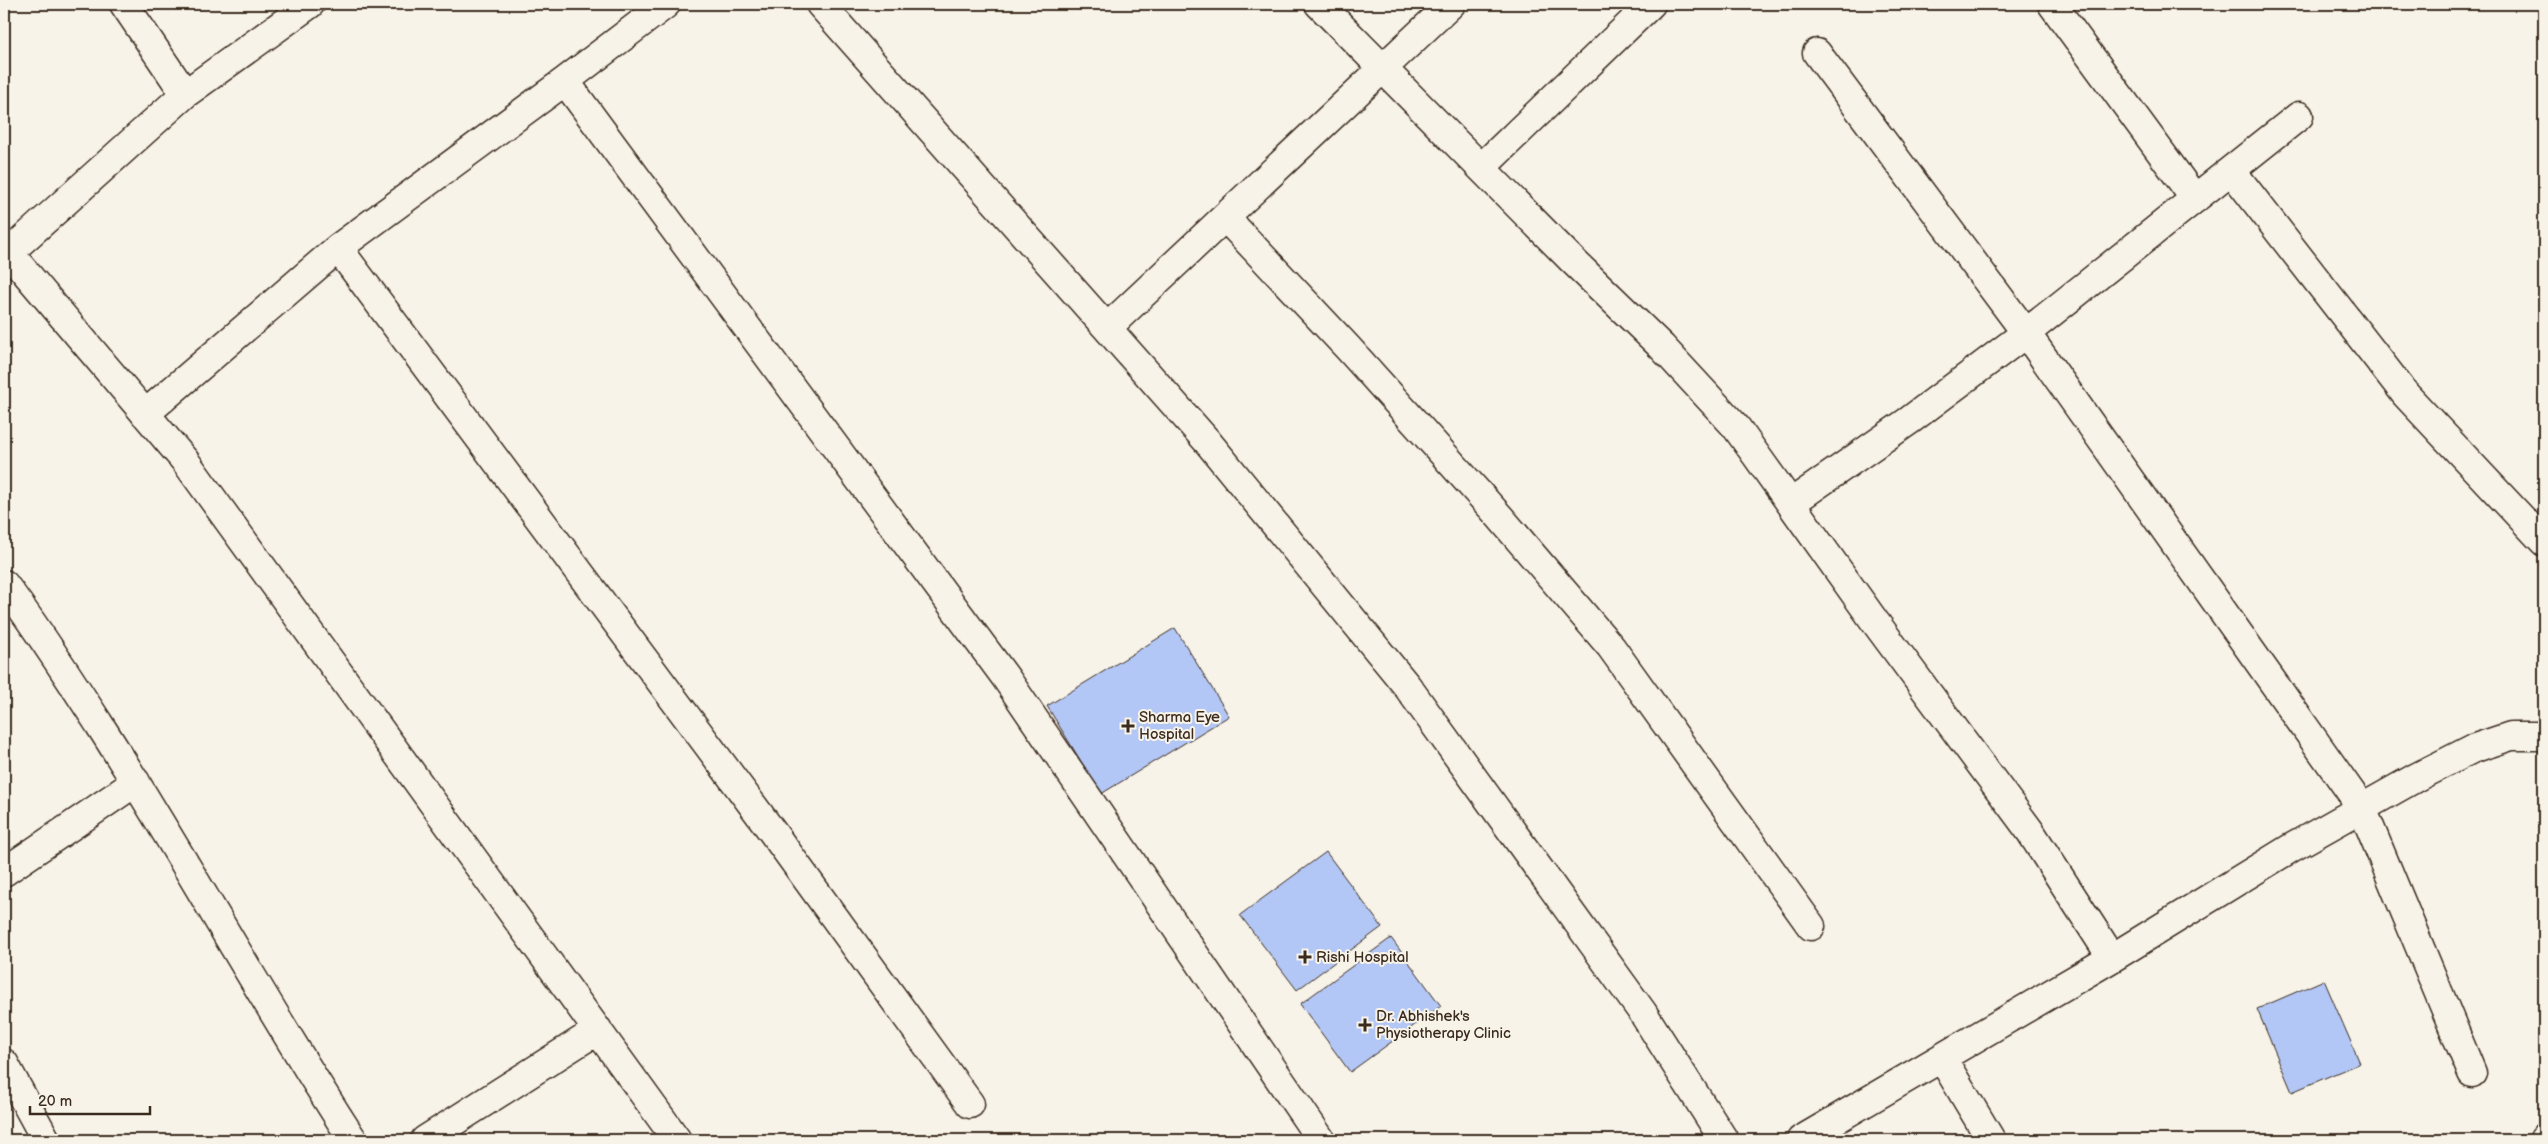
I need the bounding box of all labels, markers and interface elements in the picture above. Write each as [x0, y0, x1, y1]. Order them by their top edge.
place label: Sharma Eye Hospital [1139, 708, 1220, 744]
marker: Sharma Eye Hospital [1121, 719, 1135, 733]
place label: Rishi Hospital [1316, 948, 1409, 967]
marker: Rishi Hospital [1298, 950, 1312, 964]
place label: Dr. Abhishek's Physiotherapy Clinic [1376, 1007, 1511, 1043]
marker: Dr. Abhishek's Physiotherapy Clinic [1358, 1018, 1372, 1032]
scale bar [30, 1084, 150, 1116]
text: 20 m [38, 1092, 72, 1111]

